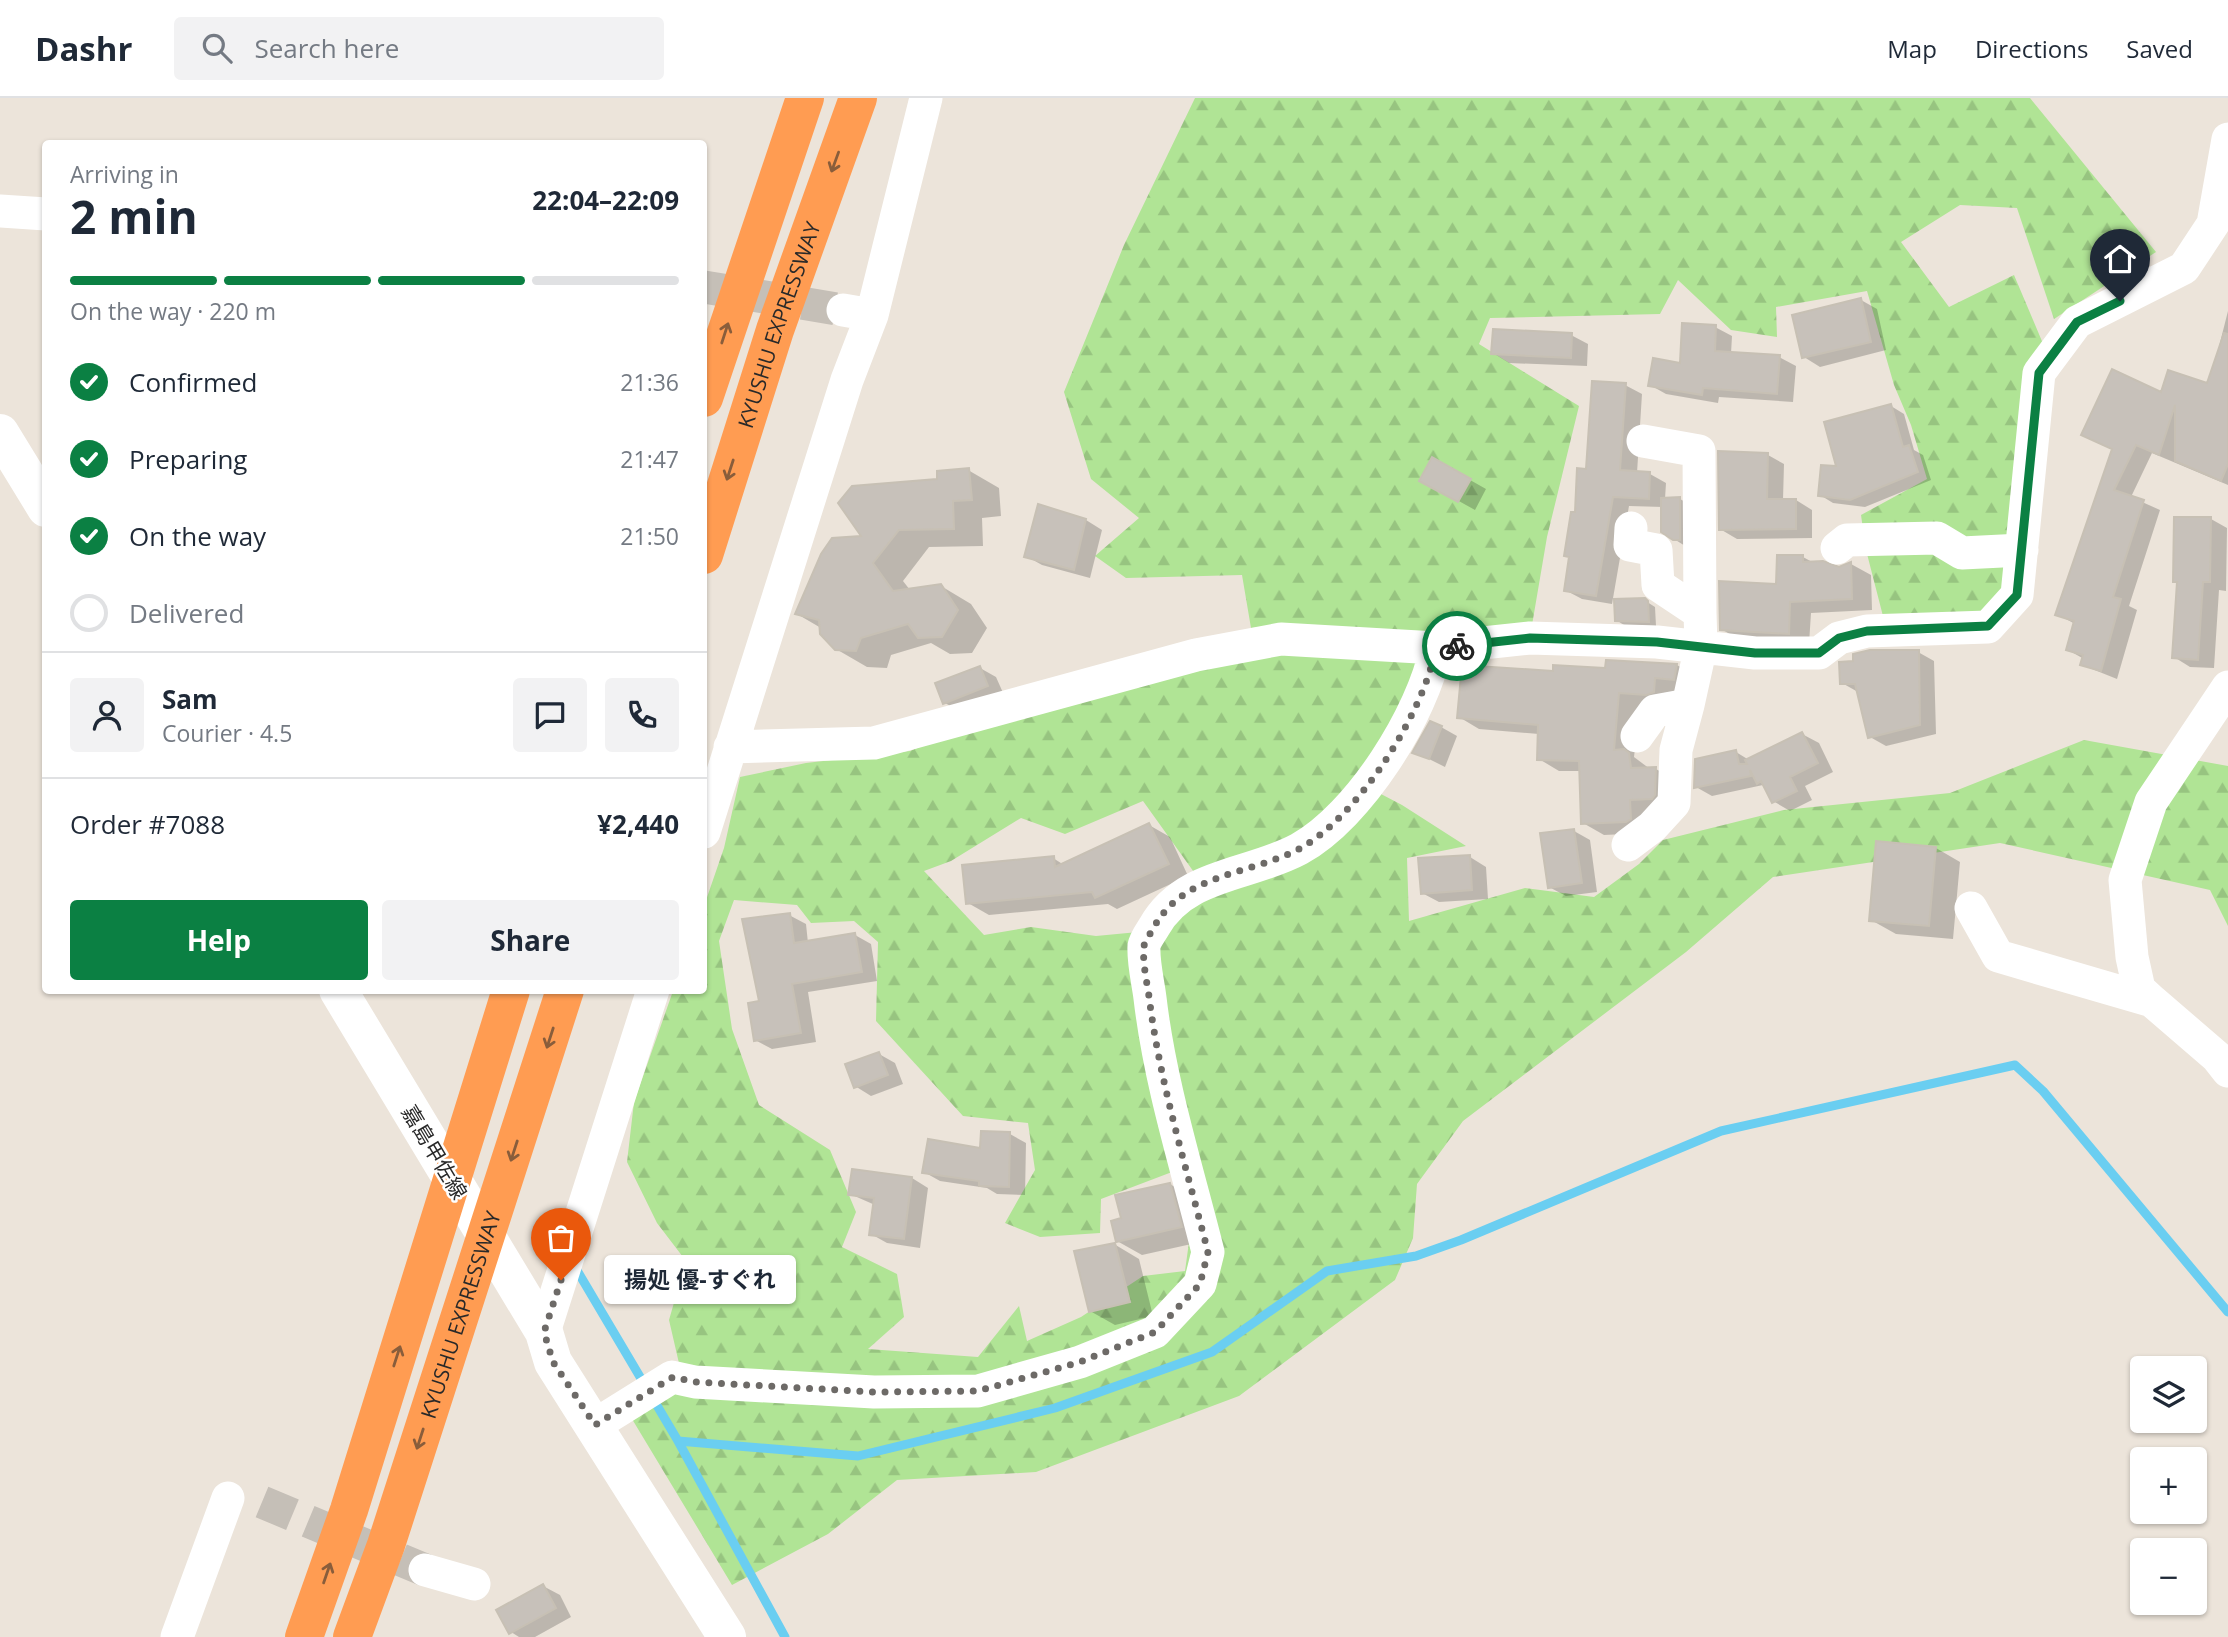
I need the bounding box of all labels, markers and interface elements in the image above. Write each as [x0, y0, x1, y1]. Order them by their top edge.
search box [174, 17, 664, 80]
text: Dashr [35, 26, 132, 71]
icon: search [198, 29, 236, 67]
text: Search here [254, 30, 399, 66]
text: Map [1887, 32, 1937, 65]
text: Directions [1975, 32, 2088, 65]
text: Saved [2126, 32, 2193, 65]
one-way arrow [828, 151, 841, 173]
text: Arriving in [70, 158, 179, 190]
text: 22:04–22:09 [532, 182, 679, 218]
text: 2 min [70, 185, 198, 247]
street label: KYUSHU EXPRESSWAY [731, 218, 827, 432]
pin [2090, 229, 2150, 301]
icon: home [2101, 240, 2139, 278]
text: On the way · 220 m [70, 295, 276, 327]
one-way arrow [719, 322, 732, 344]
icon: check [70, 363, 108, 401]
text: Confirmed [129, 364, 257, 400]
text: 21:36 [620, 366, 679, 398]
icon: check [70, 440, 108, 478]
text: Preparing [129, 441, 247, 477]
text: 21:47 [620, 443, 679, 475]
one-way arrow [723, 459, 736, 481]
icon: check [70, 517, 108, 555]
text: On the way [129, 518, 266, 554]
text: 21:50 [620, 520, 679, 552]
text: Delivered [129, 595, 244, 631]
courier [1422, 611, 1492, 681]
icon: bike [1438, 627, 1476, 665]
button: person [70, 678, 144, 752]
button: chat [513, 678, 587, 752]
button: phone [605, 678, 679, 752]
text: Sam [162, 681, 218, 717]
text: Courier · 4.5 [162, 717, 292, 749]
text: Order #7088 [70, 806, 225, 842]
text: ¥2,440 [597, 806, 679, 842]
button: Help [70, 900, 368, 980]
button: Share [382, 900, 679, 980]
one-way arrow [543, 1027, 555, 1049]
street label: 嘉島甲佐線 [396, 1100, 474, 1204]
one-way arrow [506, 1140, 519, 1162]
street label: KYUSHU EXPRESSWAY [414, 1207, 507, 1422]
pin [531, 1208, 591, 1280]
icon: bag [542, 1219, 580, 1257]
callout: 揚処 優-すぐれ [603, 1256, 796, 1304]
text: 揚処 優-すぐれ [624, 1263, 776, 1295]
one-way arrow [392, 1346, 405, 1368]
map controls [2130, 1356, 2207, 1615]
button: layers [2130, 1356, 2207, 1433]
one-way arrow [413, 1428, 426, 1450]
button: + [2130, 1447, 2207, 1524]
button: − [2130, 1538, 2207, 1615]
one-way arrow [322, 1562, 334, 1584]

